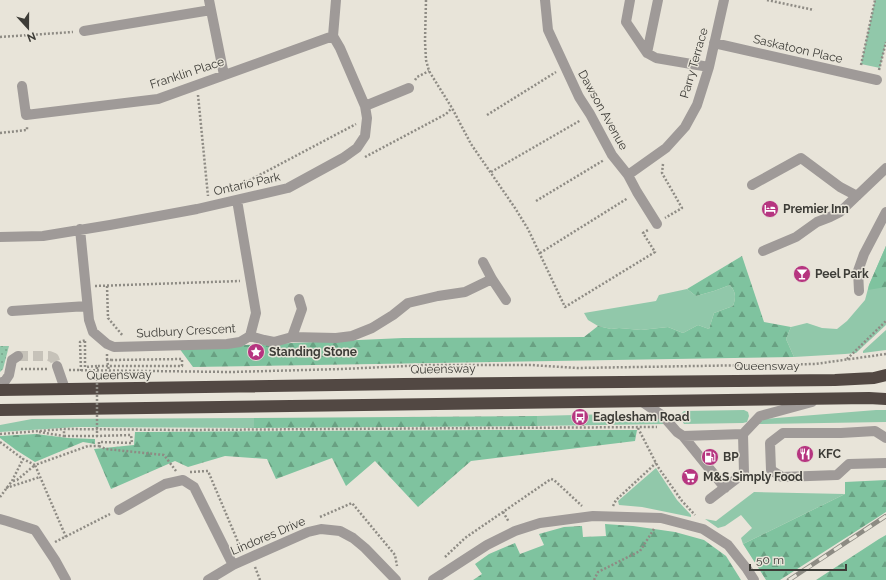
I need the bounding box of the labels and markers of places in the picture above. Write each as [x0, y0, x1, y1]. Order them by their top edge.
hotel icon: Premier Inn [760, 199, 780, 219]
place label: Premier Inn [783, 202, 849, 216]
bar icon: Peel Park [792, 264, 812, 284]
place label: Peel Park [815, 267, 869, 281]
place icon: Standing Stone [246, 342, 266, 362]
place label: Standing Stone [269, 345, 357, 359]
bus stop icon: Eaglesham Road [570, 407, 590, 427]
place label: Eaglesham Road [593, 410, 690, 424]
restaurant icon: KFC [795, 444, 815, 464]
fuel station icon: BP [700, 447, 720, 467]
place label: KFC [818, 447, 841, 461]
place label: BP [723, 450, 739, 464]
supermarket icon: M&S Simply Food [680, 467, 700, 487]
place label: M&S Simply Food [703, 470, 803, 484]

